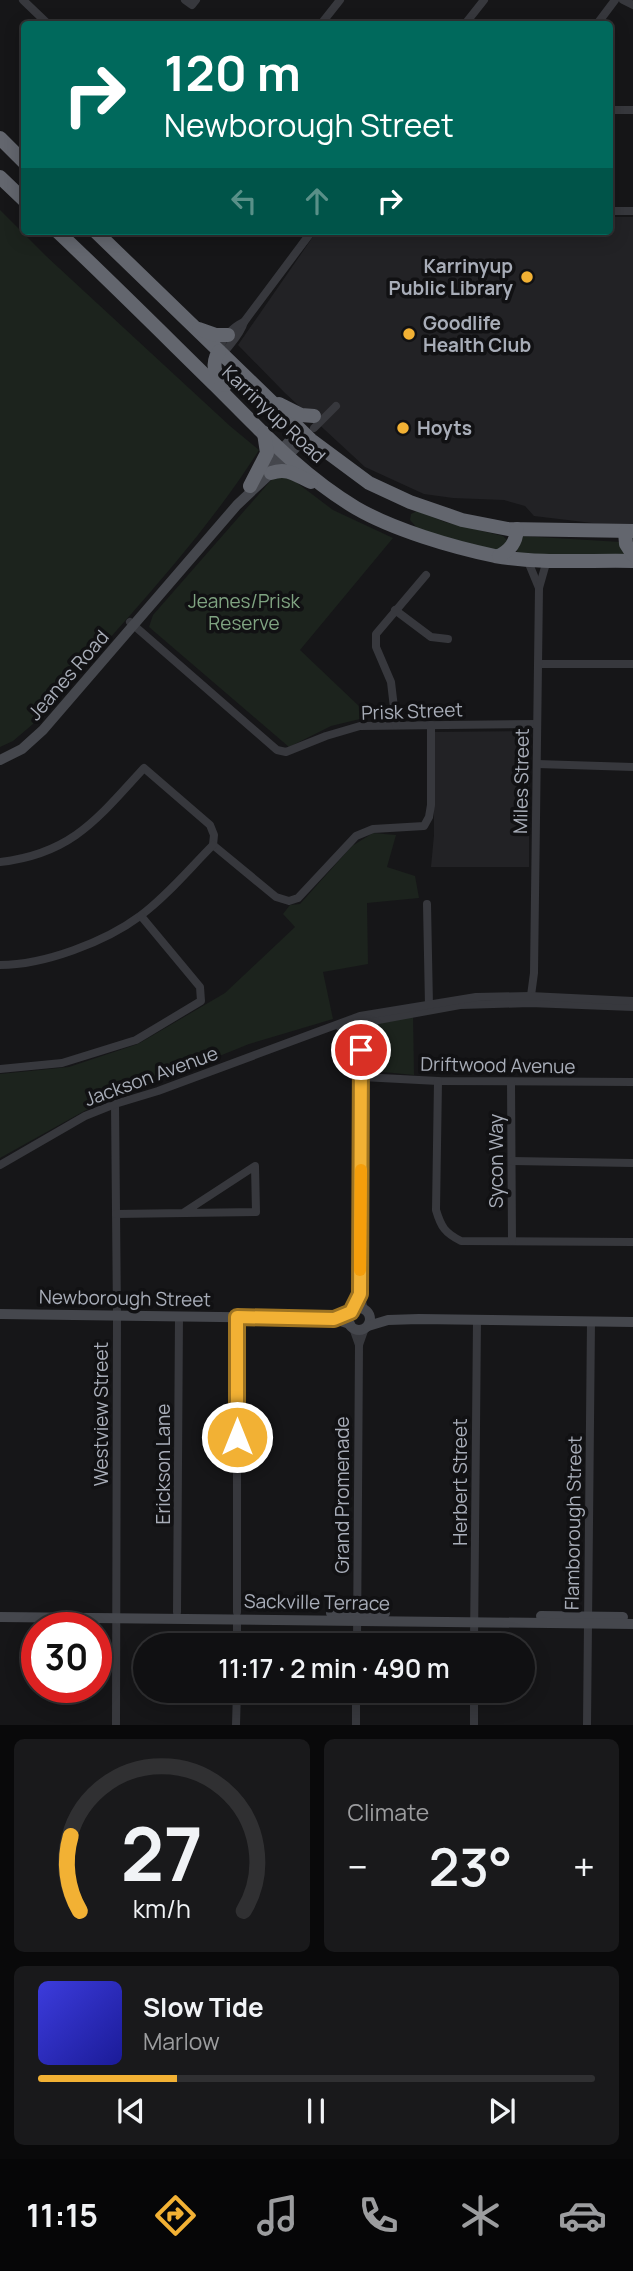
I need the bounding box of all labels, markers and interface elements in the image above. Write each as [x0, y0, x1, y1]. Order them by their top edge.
text: 120 m [164, 39, 301, 106]
icon: right [49, 49, 140, 140]
text: Newborough Street [164, 103, 454, 147]
icon: left [225, 182, 263, 220]
icon: ahead [298, 182, 336, 220]
icon: right [371, 182, 409, 220]
place label: Karrinyup Public Library [389, 253, 513, 301]
marker: Karrinyup Public Library [519, 269, 535, 285]
place label: Goodlife Health Club [423, 310, 531, 358]
marker: Goodlife Health Club [401, 326, 417, 342]
street label: Karrinyup Road [217, 359, 331, 469]
place label: Hoyts [417, 415, 472, 441]
marker: Hoyts [395, 420, 411, 436]
park label: Jeanes/Prisk Reserve [188, 588, 301, 636]
street label: Jeanes Road [22, 624, 114, 726]
street label: Prisk Street [361, 696, 463, 726]
street label: Miles Street [507, 728, 535, 834]
pin [331, 1020, 391, 1080]
icon: arrive [342, 1031, 380, 1069]
street label: Jackson Avenue [81, 1040, 221, 1112]
street label: Driftwood Avenue [420, 1051, 576, 1079]
street label: Sycon Way [483, 1114, 509, 1208]
street label: Newborough Street [39, 1283, 211, 1313]
street label: Westview Street [88, 1342, 114, 1486]
position arrow [200, 1400, 274, 1474]
street label: Erickson Lane [150, 1404, 176, 1524]
street label: Grand Promenade [329, 1416, 355, 1574]
street label: Herbert Street [447, 1418, 473, 1546]
street label: Flamborough Street [558, 1436, 588, 1610]
street label: Sackville Terrace [244, 1588, 390, 1616]
speed limit sign: 30 [21, 1612, 112, 1703]
text: 11:17 · 2 min · 490 m [218, 1650, 450, 1686]
text: Climate [348, 1796, 429, 1828]
text: 27 [121, 1804, 203, 1904]
text: 23° [429, 1831, 512, 1902]
text: − [348, 1840, 368, 1892]
text: + [573, 1840, 595, 1892]
text: km/h [133, 1891, 191, 1926]
text: Slow Tide [143, 1989, 264, 2025]
text: Marlow [143, 2025, 220, 2057]
icon: previous [112, 2092, 150, 2130]
icon: pause [297, 2092, 335, 2130]
icon: next [483, 2092, 521, 2130]
icon: directions [151, 2191, 200, 2240]
icon: music [253, 2191, 302, 2240]
icon: phone [354, 2191, 403, 2240]
icon: climate [456, 2191, 505, 2240]
icon: car [558, 2191, 607, 2240]
text: 11:15 [26, 2193, 98, 2237]

